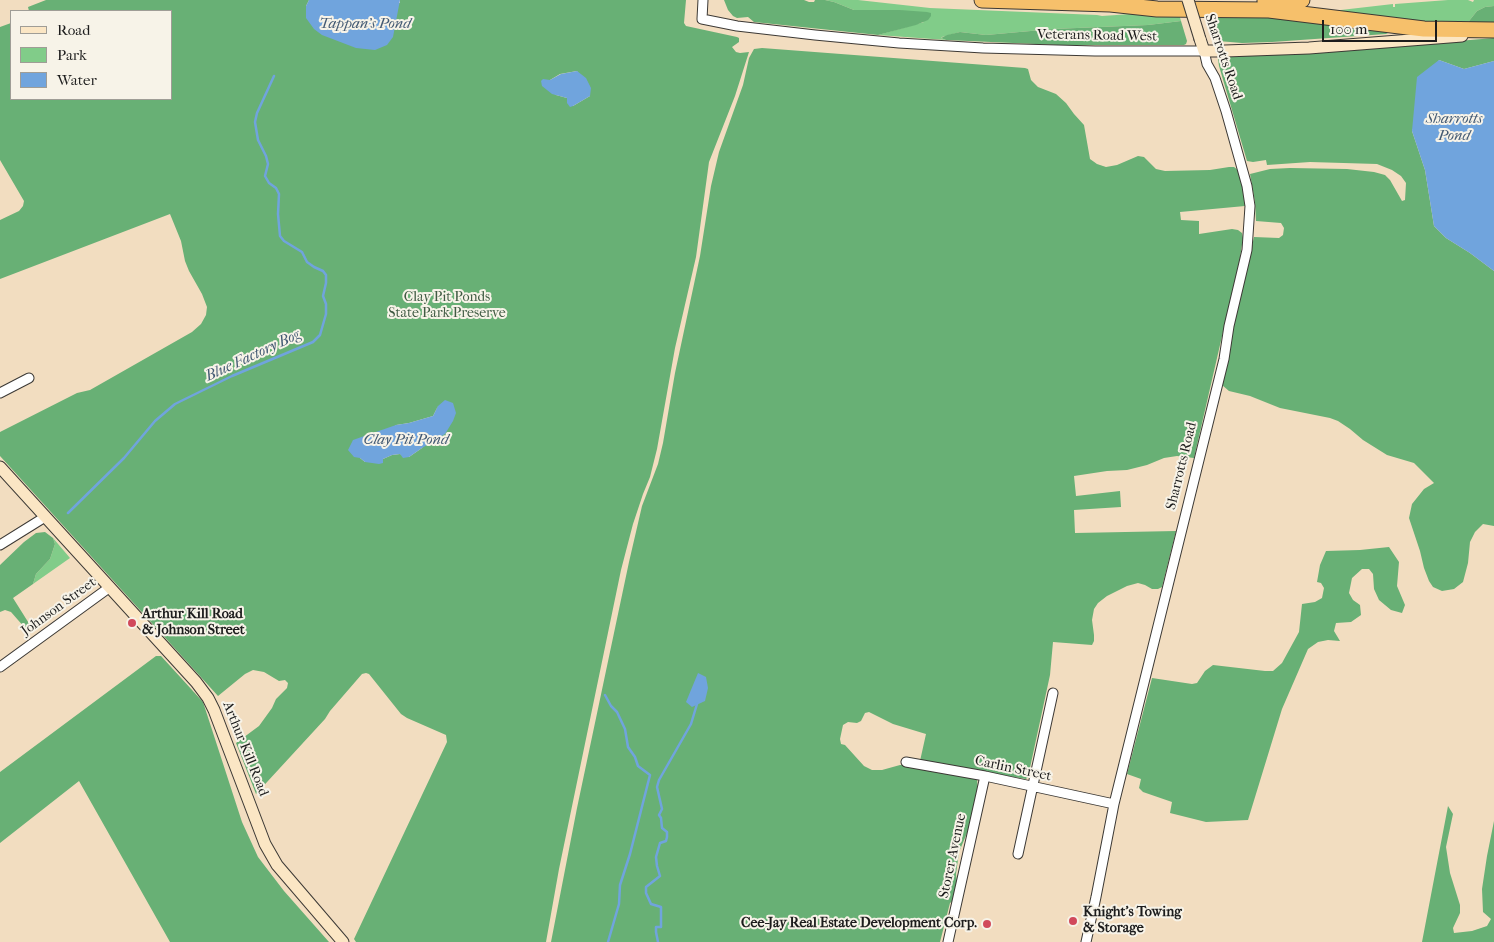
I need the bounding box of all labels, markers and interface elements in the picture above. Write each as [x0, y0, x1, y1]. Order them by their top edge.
legend [10, 10, 172, 100]
scale bar [1324, 10, 1439, 42]
street label: Sharrotts Road [1200, 12, 1246, 102]
water label: Tappan's Pond [319, 15, 411, 33]
text: 100 m [1330, 20, 1368, 38]
text: Road [57, 21, 90, 39]
street label: Veterans Road West [1037, 27, 1157, 45]
text: Park [57, 46, 87, 64]
text: Water [57, 71, 97, 89]
water label: Sharrotts Pond [1426, 110, 1482, 145]
park label: Clay Pit Ponds State Park Preserve [388, 290, 506, 322]
water label: Blue Factory Bog [203, 326, 303, 386]
street label: Sharrotts Road [1163, 420, 1201, 512]
water label: Clay Pit Pond [363, 431, 449, 449]
street label: Johnson Street [18, 574, 100, 640]
place label: Arthur Kill Road & Johnson Street [142, 607, 245, 640]
marker: Arthur Kill Road & Johnson Street [126, 617, 138, 629]
street label: Arthur Kill Road [218, 699, 272, 799]
street label: Carlin Street [973, 753, 1053, 785]
street label: Storer Avenue [936, 812, 970, 900]
place label: Knight's Towing & Storage [1083, 905, 1182, 938]
marker: Knight's Towing & Storage [1067, 915, 1079, 927]
place label: Cee-Jay Real Estate Development Corp. [741, 916, 977, 932]
marker: Cee-Jay Real Estate Development Corp. [981, 918, 993, 930]

